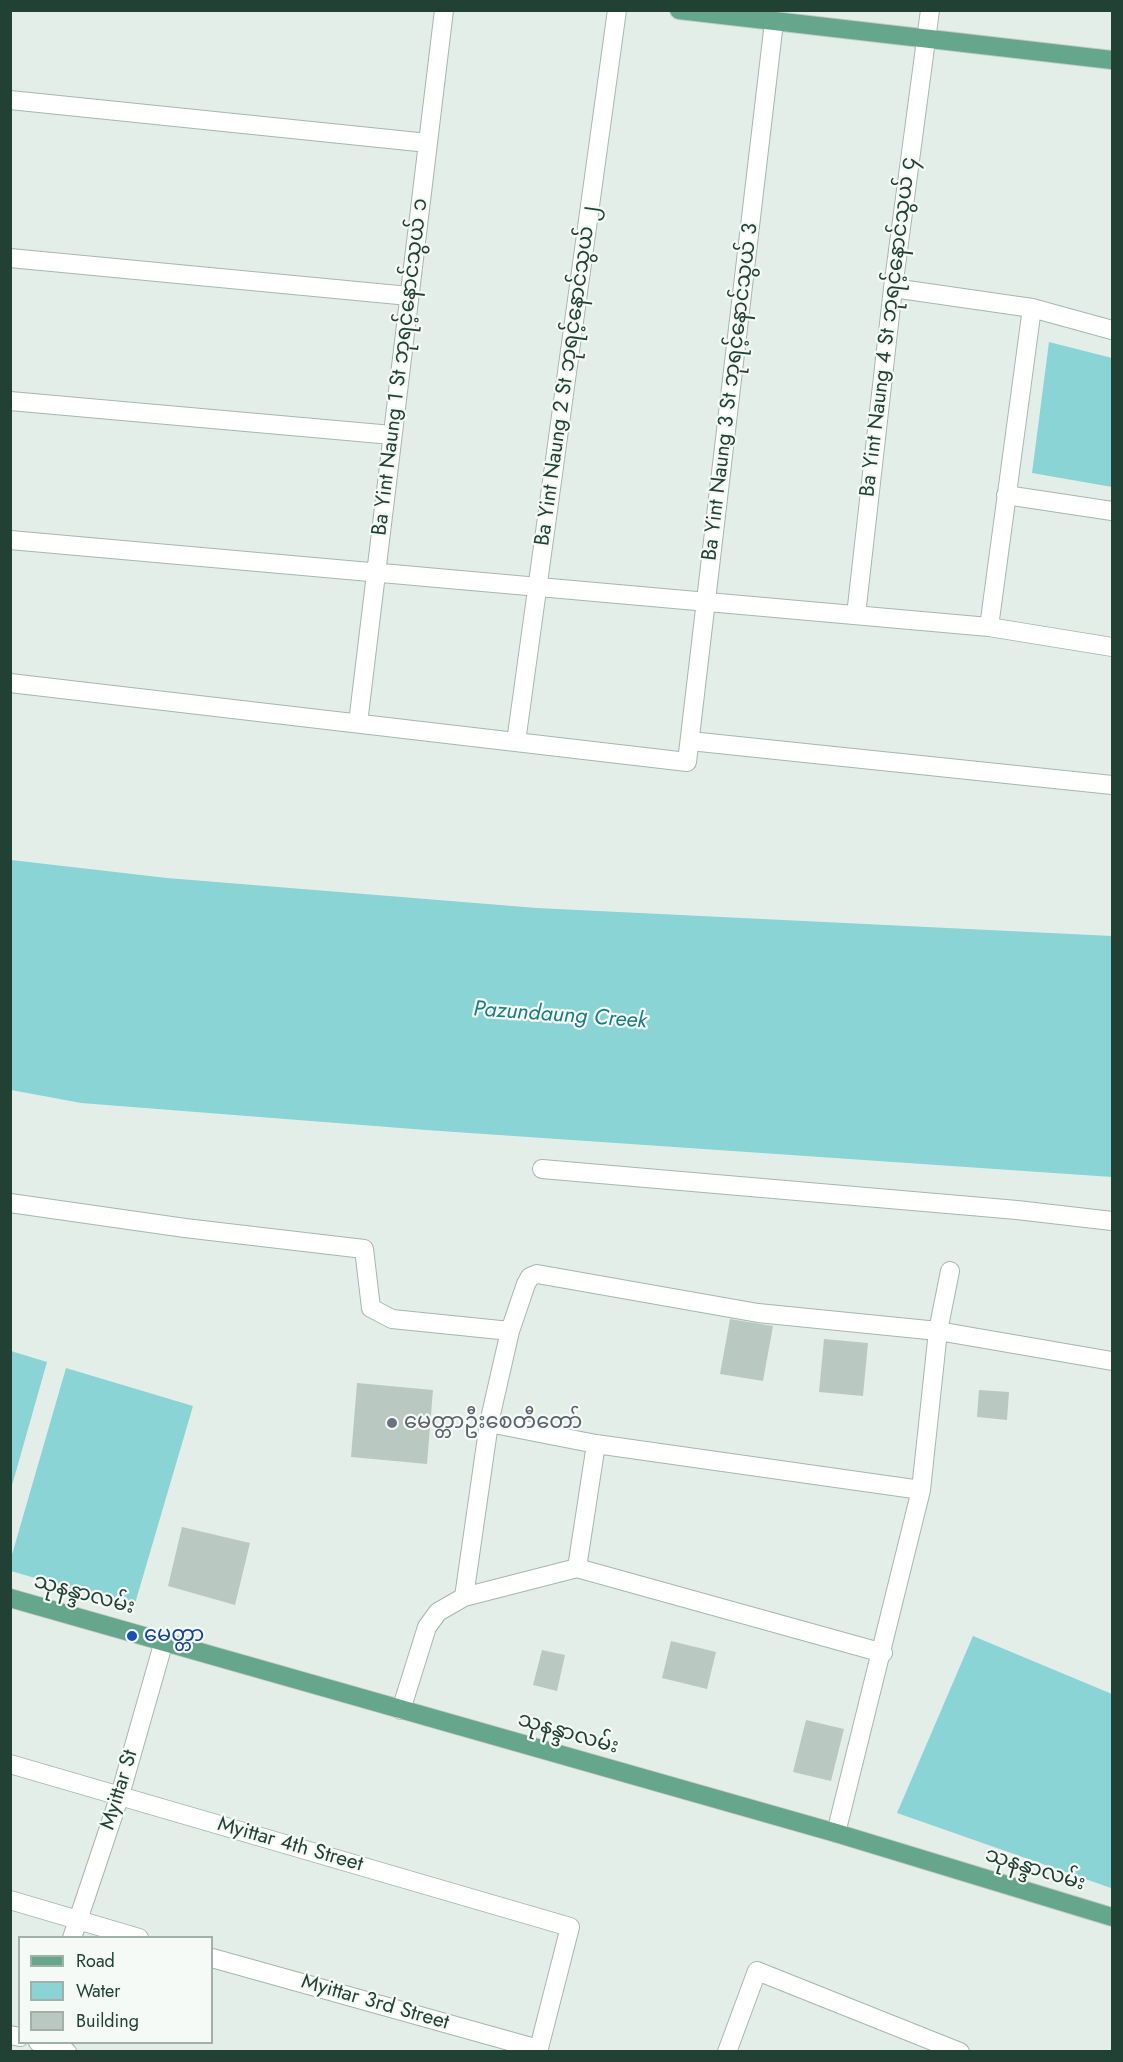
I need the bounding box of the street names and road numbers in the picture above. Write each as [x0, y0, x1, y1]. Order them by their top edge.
street label: Ba Yint Naung 4 St ဘုရင့်နောင်သွယ် ၄ [856, 156, 922, 498]
street label: Ba Yint Naung 1 St ဘုရင့်နောင်သွယ် ၁ [368, 197, 434, 537]
street label: Ba Yint Naung 2 St ဘုရင့်နောင်သွယ် ၂ [531, 204, 603, 548]
street label: Ba Yint Naung 3 St ဘုရင့်နောင်သွယ် 3 [698, 222, 764, 562]
street label: သုနန္ဒာလမ်း [31, 1569, 137, 1621]
street label: သုနန္ဒာလမ်း [515, 1708, 621, 1760]
street label: Myittar St [96, 1747, 144, 1833]
street label: Myittar 4th Street [214, 1812, 366, 1878]
street label: သုနန္ဒာလမ်း [982, 1843, 1088, 1897]
street label: Myittar 3rd Street [298, 1970, 452, 2036]

